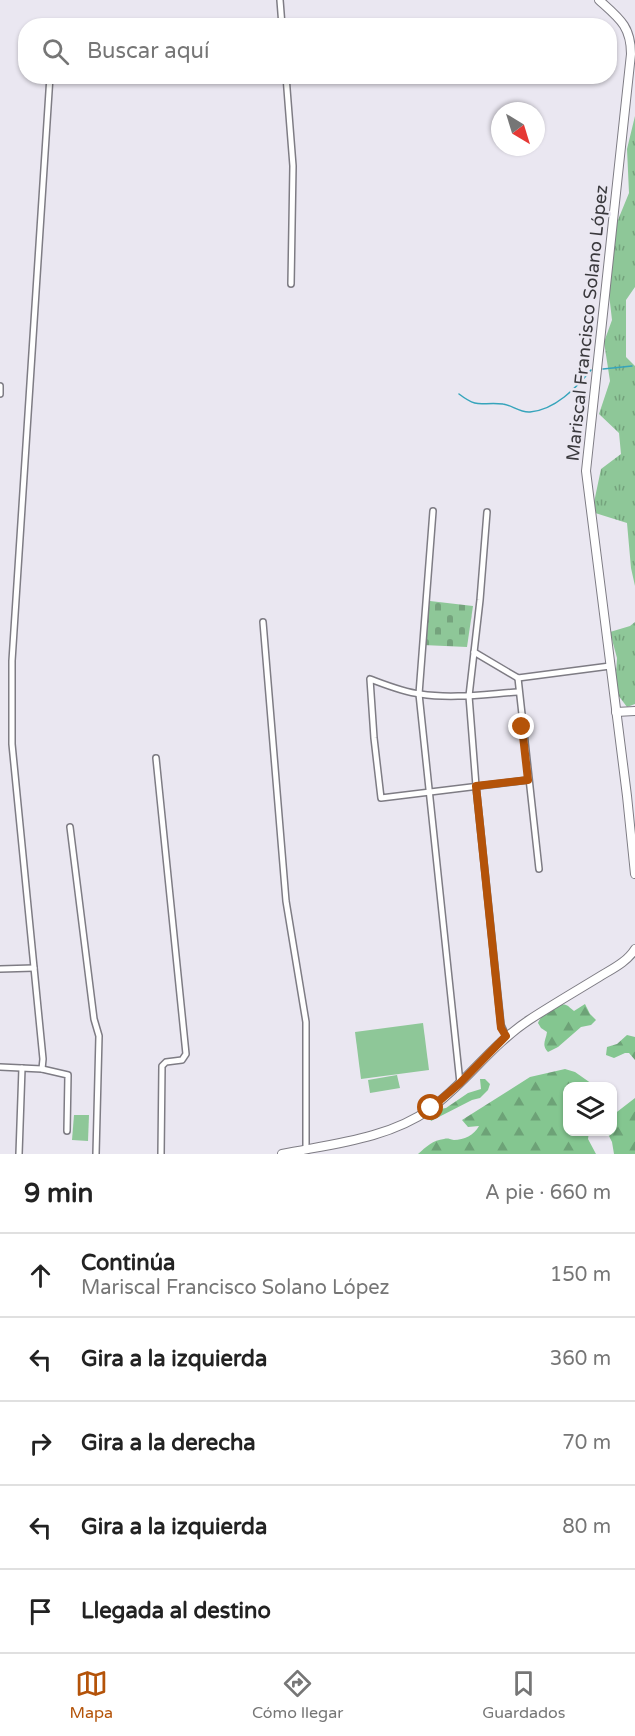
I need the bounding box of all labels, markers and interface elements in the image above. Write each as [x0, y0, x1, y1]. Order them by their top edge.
search box [18, 18, 617, 84]
icon: search [39, 35, 72, 68]
text: Buscar aquí [87, 38, 209, 64]
north arrow [491, 102, 545, 156]
street label: Mariscal Francisco Solano López [562, 184, 612, 462]
route end [508, 713, 534, 739]
map controls [563, 1082, 617, 1136]
button: layers [563, 1082, 617, 1136]
route start [417, 1094, 443, 1120]
text: 9 min [24, 1178, 93, 1209]
text: A pie · 660 m [485, 1181, 611, 1205]
text: Continúa [81, 1250, 175, 1276]
icon: ahead [24, 1259, 57, 1292]
text: 150 m [550, 1263, 611, 1287]
text: Mariscal Francisco Solano López [81, 1276, 390, 1300]
icon: left [24, 1343, 57, 1376]
text: Gira a la izquierda [81, 1346, 267, 1372]
text: 360 m [550, 1347, 611, 1371]
icon: right [24, 1427, 57, 1460]
text: Gira a la derecha [81, 1430, 256, 1456]
text: 70 m [562, 1431, 611, 1455]
icon: left [24, 1511, 57, 1544]
text: Gira a la izquierda [81, 1514, 267, 1540]
text: 80 m [562, 1515, 611, 1539]
icon: arrive [24, 1595, 57, 1628]
text: Llegada al destino [81, 1598, 271, 1624]
tab: Mapa [69, 1667, 113, 1723]
tab: Cómo llegar [252, 1667, 343, 1723]
tab: Guardados [482, 1667, 566, 1723]

